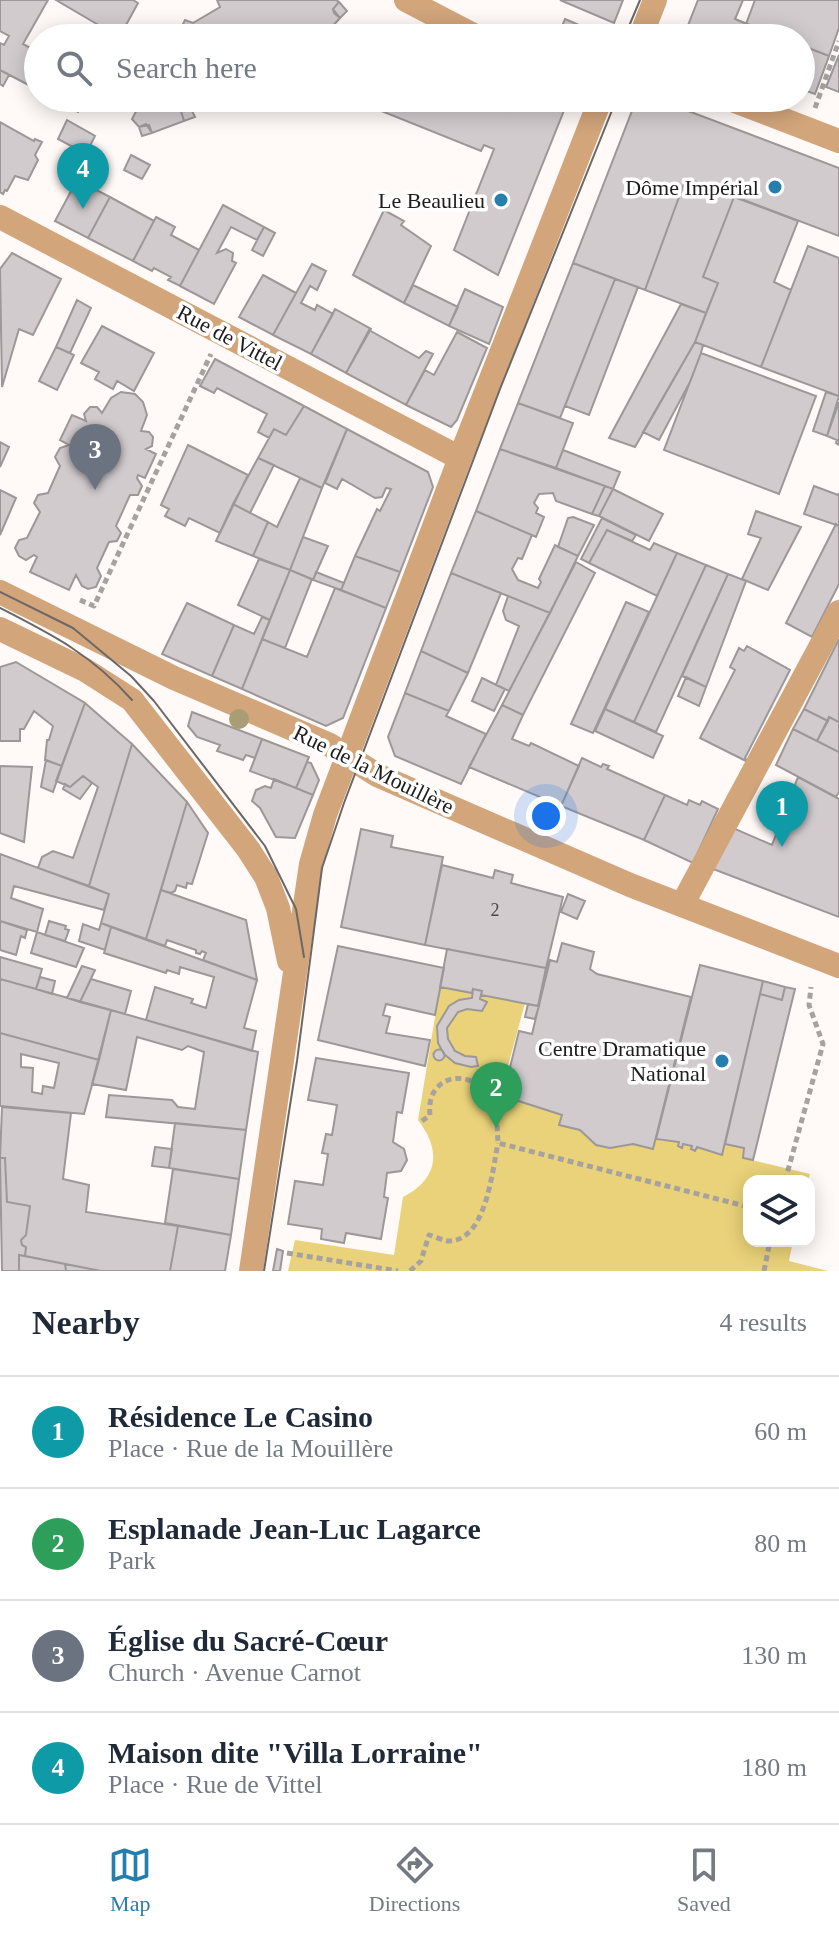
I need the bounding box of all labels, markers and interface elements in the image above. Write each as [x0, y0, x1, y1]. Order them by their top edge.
search box [24, 24, 815, 112]
icon: search [52, 46, 96, 90]
text: Search here [116, 51, 257, 84]
pin: 4 [57, 143, 109, 209]
place label: Dôme Impérial [625, 175, 759, 200]
marker: Dôme Impérial [766, 178, 784, 196]
place label: Le Beaulieu [378, 188, 485, 213]
marker: Le Beaulieu [492, 191, 510, 209]
street label: Rue de Vittel [173, 299, 287, 376]
pin: 3 [69, 424, 121, 490]
street label: Rue de la Mouillère [290, 720, 458, 819]
pin: 1 [756, 781, 808, 847]
your location [526, 796, 566, 836]
house number: 2 [491, 900, 500, 920]
place label: Centre Dramatique National [538, 1036, 706, 1086]
marker: Centre Dramatique National [713, 1052, 731, 1070]
pin: 2 [470, 1062, 522, 1128]
map controls [743, 1175, 815, 1247]
button: layers [743, 1175, 815, 1247]
text: Nearby [32, 1304, 140, 1341]
text: 4 results [720, 1308, 807, 1337]
text: Résidence Le Casino [108, 1400, 373, 1433]
text: 1 [52, 1417, 65, 1446]
text: 60 m [754, 1417, 807, 1446]
text: Place · Rue de la Mouillère [108, 1434, 393, 1463]
text: Esplanade Jean-Luc Lagarce [108, 1512, 481, 1545]
text: 2 [52, 1529, 65, 1558]
text: 80 m [754, 1529, 807, 1558]
text: Park [108, 1546, 156, 1575]
text: Église du Sacré-Cœur [108, 1624, 388, 1657]
text: 3 [52, 1641, 65, 1670]
text: 130 m [741, 1641, 807, 1670]
text: Church · Avenue Carnot [108, 1658, 361, 1687]
text: Maison dite "Villa Lorraine" [108, 1736, 483, 1769]
text: 4 [52, 1753, 65, 1782]
text: 180 m [741, 1753, 807, 1782]
text: Place · Rue de Vittel [108, 1770, 323, 1799]
tab: Map [108, 1843, 152, 1917]
tab: Directions [369, 1843, 460, 1917]
tab: Saved [677, 1843, 731, 1917]

